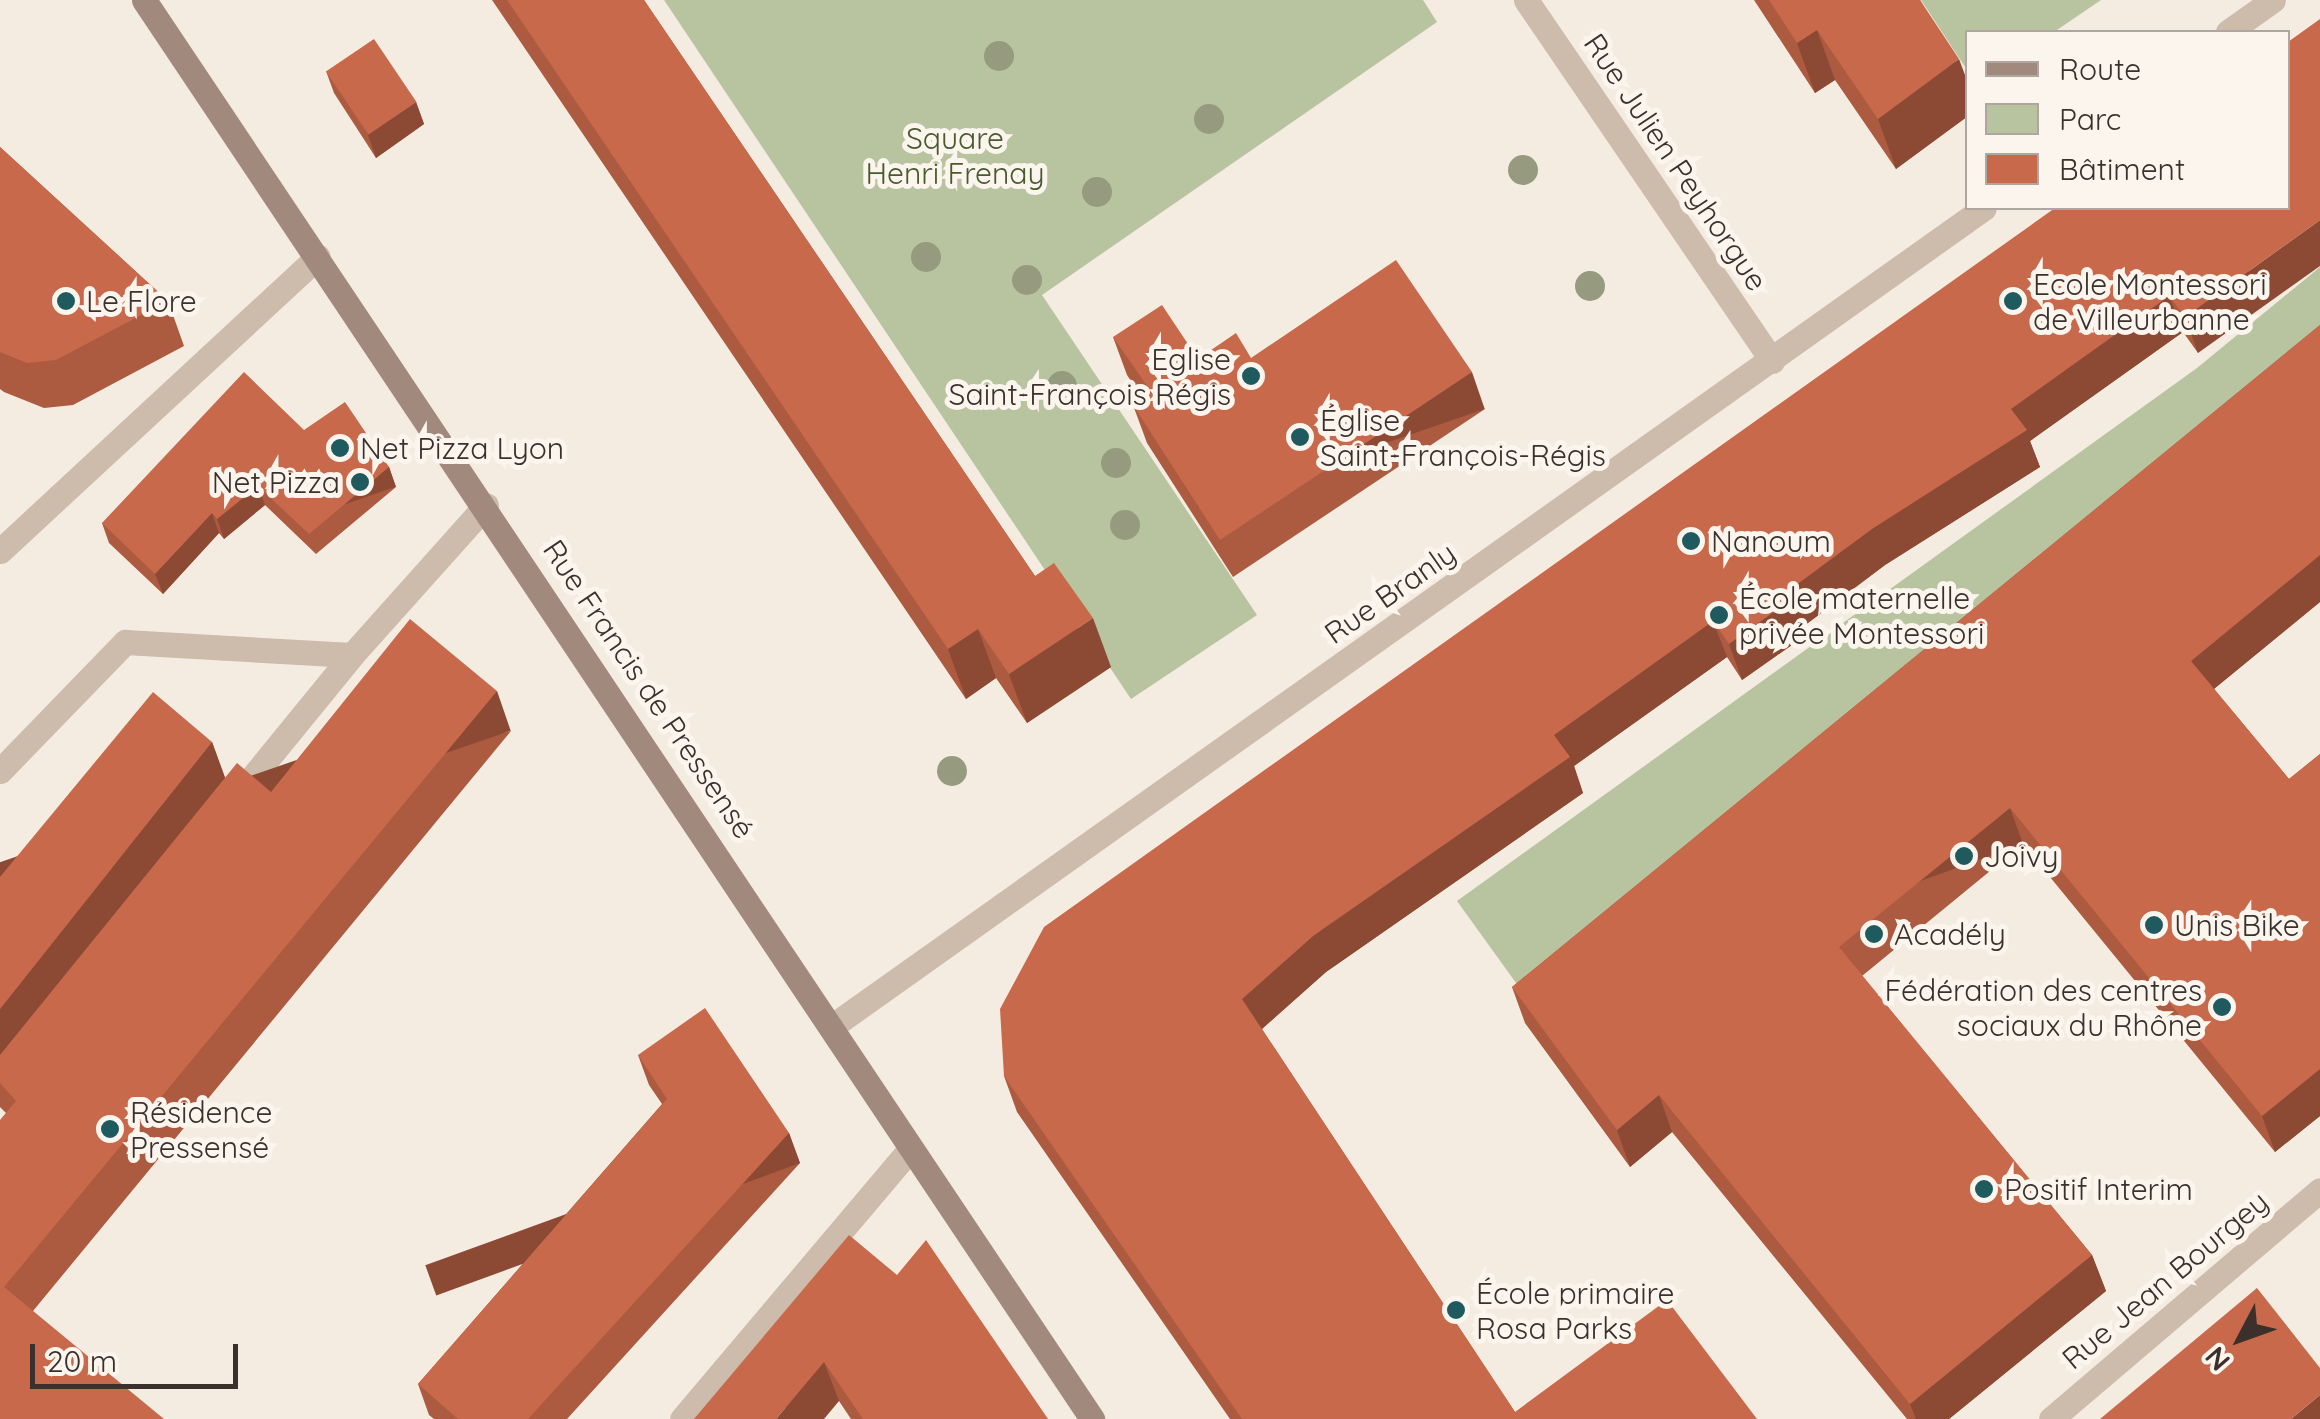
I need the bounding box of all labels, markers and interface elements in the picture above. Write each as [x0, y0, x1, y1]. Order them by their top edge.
street label: Rue Julien Peyhorgue [1577, 27, 1775, 297]
legend [1965, 30, 2290, 210]
text: Route [2059, 50, 2141, 88]
text: Parc [2059, 100, 2121, 138]
park label: Square Henri Frenay [865, 120, 1045, 190]
text: Bâtiment [2059, 150, 2185, 188]
place label: Ecole Montessori de Villeurbanne [2033, 266, 2267, 336]
place label: Le Flore [86, 283, 197, 319]
marker: Le Flore [55, 290, 77, 312]
marker: Ecole Montessori de Villeurbanne [2002, 290, 2024, 312]
place label: Eglise Saint-François Régis [949, 341, 1231, 412]
marker: Eglise Saint-François Régis [1240, 365, 1262, 387]
place label: Église Saint-François-Régis [1320, 402, 1606, 472]
marker: Église Saint-François-Régis [1289, 426, 1311, 448]
place label: Net Pizza Lyon [360, 430, 564, 466]
marker: Net Pizza Lyon [329, 437, 351, 459]
place label: Net Pizza [212, 464, 340, 500]
marker: Net Pizza [349, 471, 371, 493]
place label: Nanoum [1711, 523, 1831, 559]
marker: Nanoum [1680, 530, 1702, 552]
street label: Rue Francis de Pressensé [536, 533, 762, 845]
street label: Rue Branly [1318, 535, 1462, 651]
place label: École maternelle privée Montessori [1739, 580, 1984, 650]
marker: École maternelle privée Montessori [1708, 604, 1730, 626]
place label: Joivy [1984, 838, 2059, 874]
marker: Joivy [1953, 845, 1975, 867]
place label: Unis Bike [2174, 907, 2300, 943]
marker: Unis Bike [2143, 914, 2165, 936]
place label: Acadély [1894, 916, 2006, 952]
marker: Acadély [1863, 923, 1885, 945]
place label: Fédération des centres sociaux du Rhône [1884, 972, 2202, 1042]
marker: Fédération des centres sociaux du Rhône [2211, 996, 2233, 1018]
place label: Résidence Pressensé [130, 1094, 272, 1164]
marker: Résidence Pressensé [99, 1118, 121, 1140]
place label: Positif Interim [2004, 1171, 2193, 1207]
marker: Positif Interim [1973, 1178, 1995, 1200]
street label: Rue Jean Bourgey [2055, 1183, 2275, 1377]
place label: École primaire Rosa Parks [1476, 1275, 1674, 1346]
north arrow [2190, 1289, 2290, 1389]
marker: École primaire Rosa Parks [1445, 1299, 1467, 1321]
scale bar [35, 1324, 242, 1386]
text: N [2197, 1340, 2237, 1378]
text: 20 m [47, 1342, 117, 1380]

